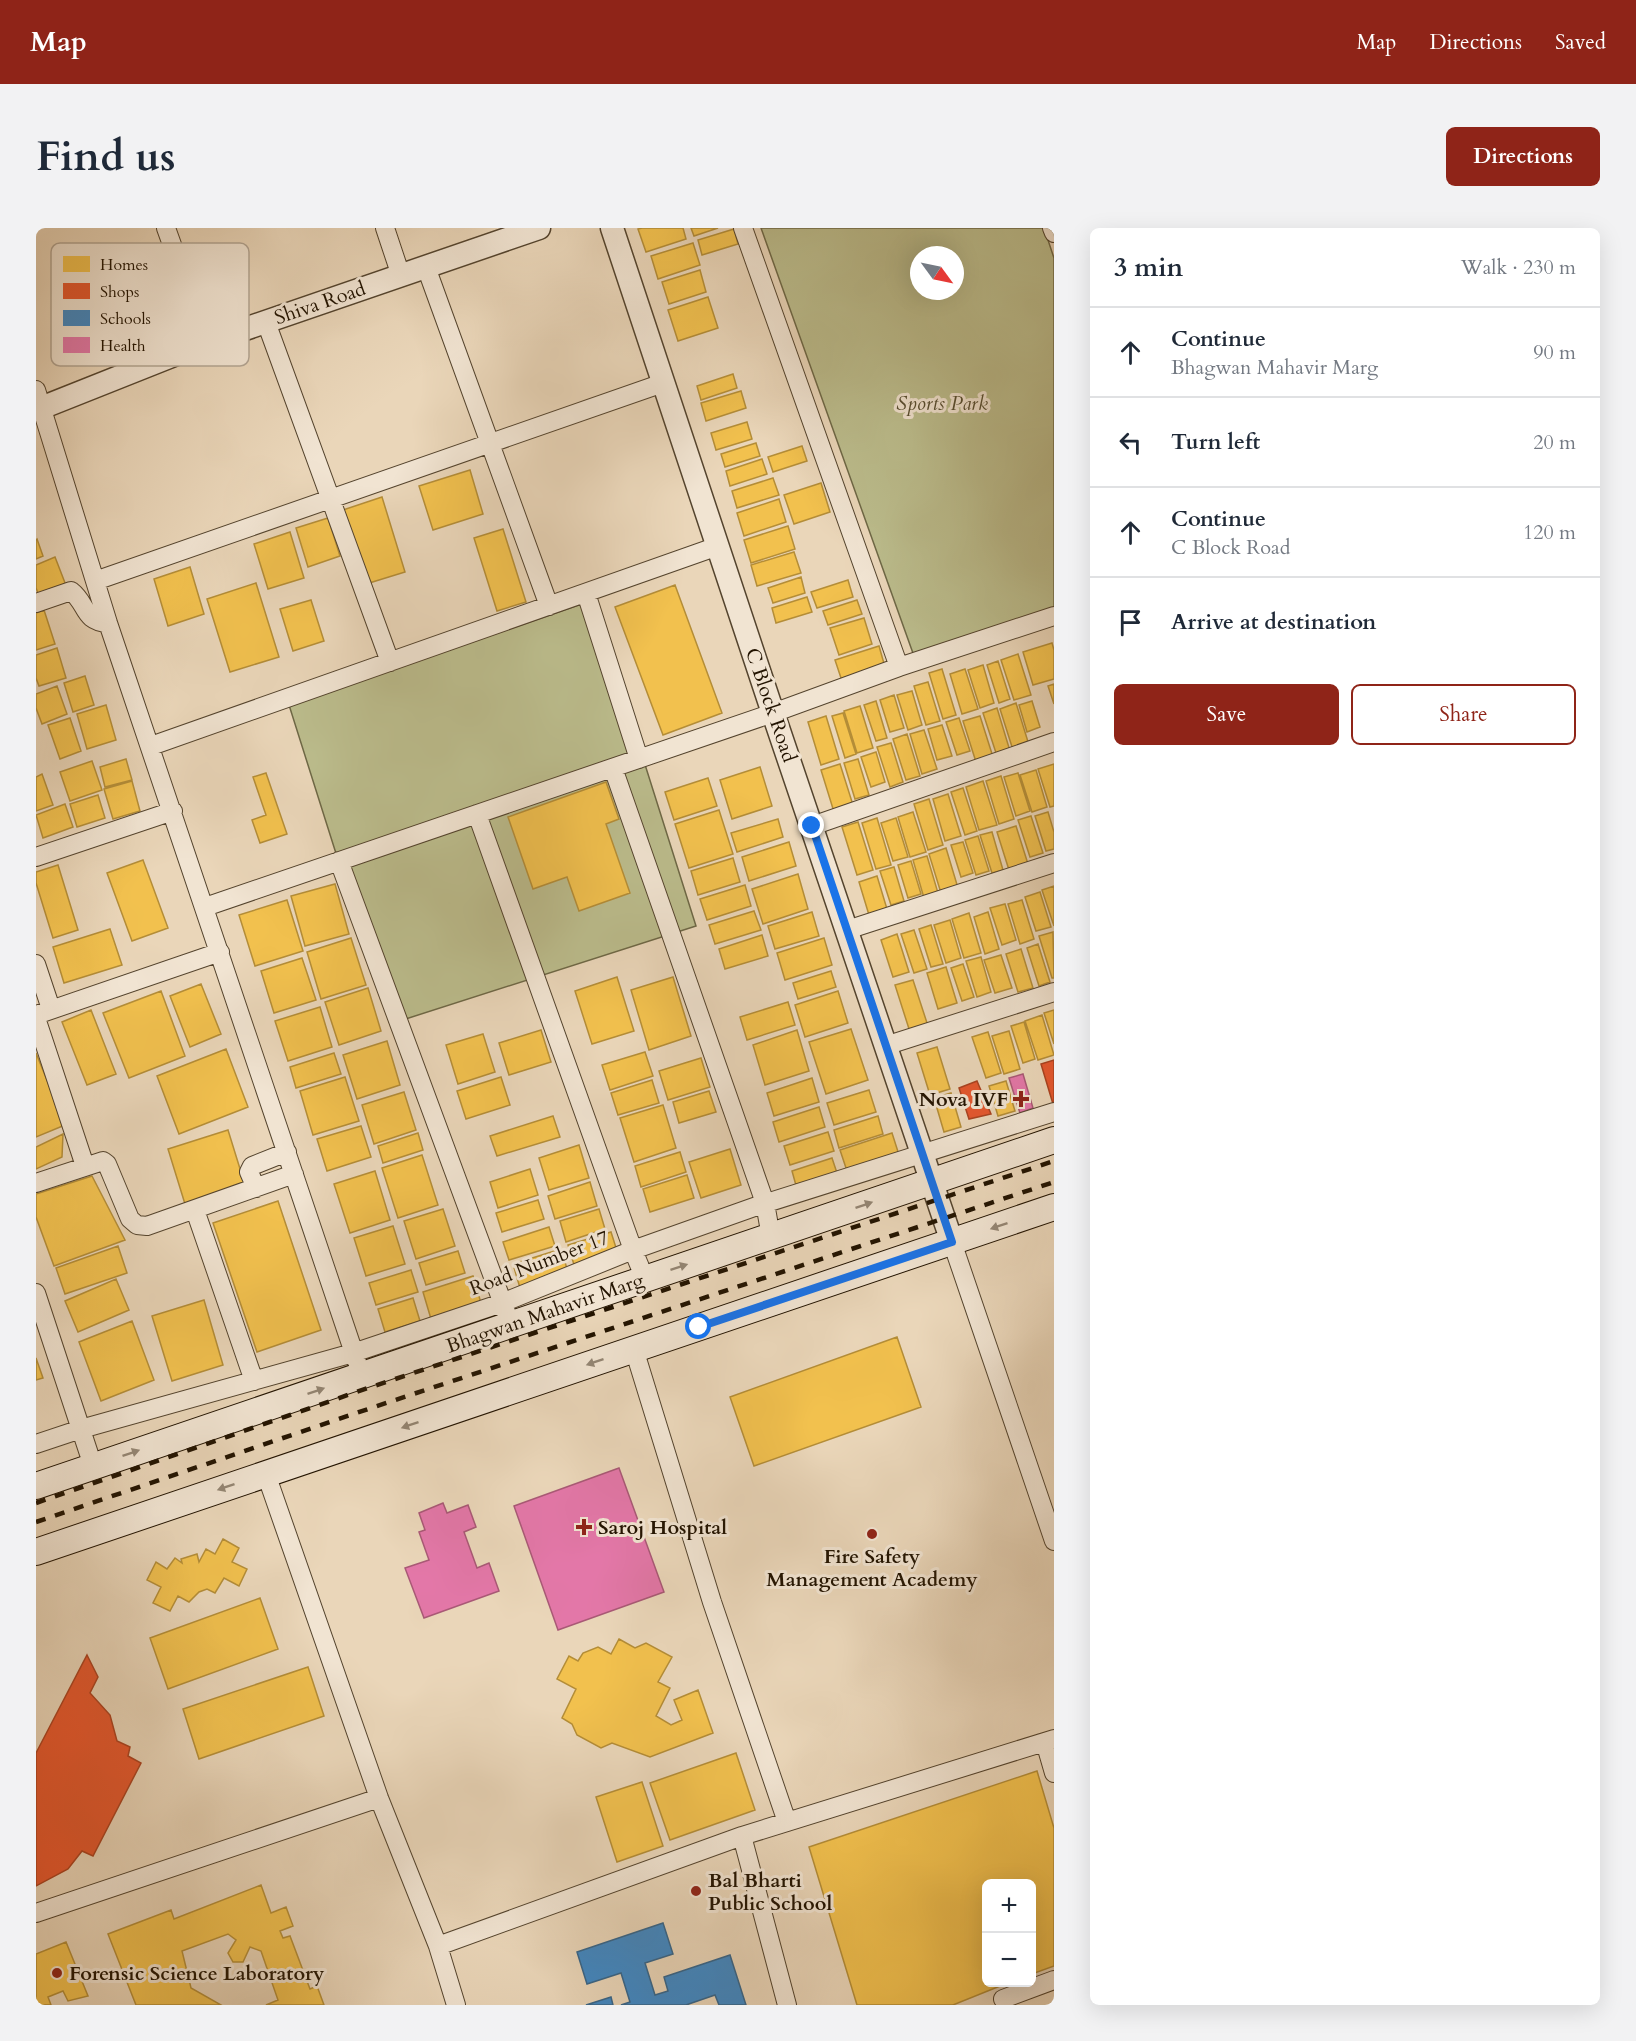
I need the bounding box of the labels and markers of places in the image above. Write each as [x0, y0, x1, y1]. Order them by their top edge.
place label: Nova IVF [919, 1086, 1008, 1113]
marker: Nova IVF [1012, 1090, 1030, 1108]
place label: Saroj Hospital [598, 1514, 727, 1541]
marker: Saroj Hospital [575, 1518, 593, 1536]
marker: Fire Safety Management Academy [865, 1527, 879, 1541]
place label: Fire Safety Management Academy [766, 1543, 978, 1593]
place label: Bal Bharti Public School [708, 1867, 832, 1917]
marker: Bal Bharti Public School [689, 1884, 703, 1898]
place label: Forensic Science Laboratory [69, 1960, 325, 1987]
marker: Forensic Science Laboratory [50, 1966, 64, 1980]

